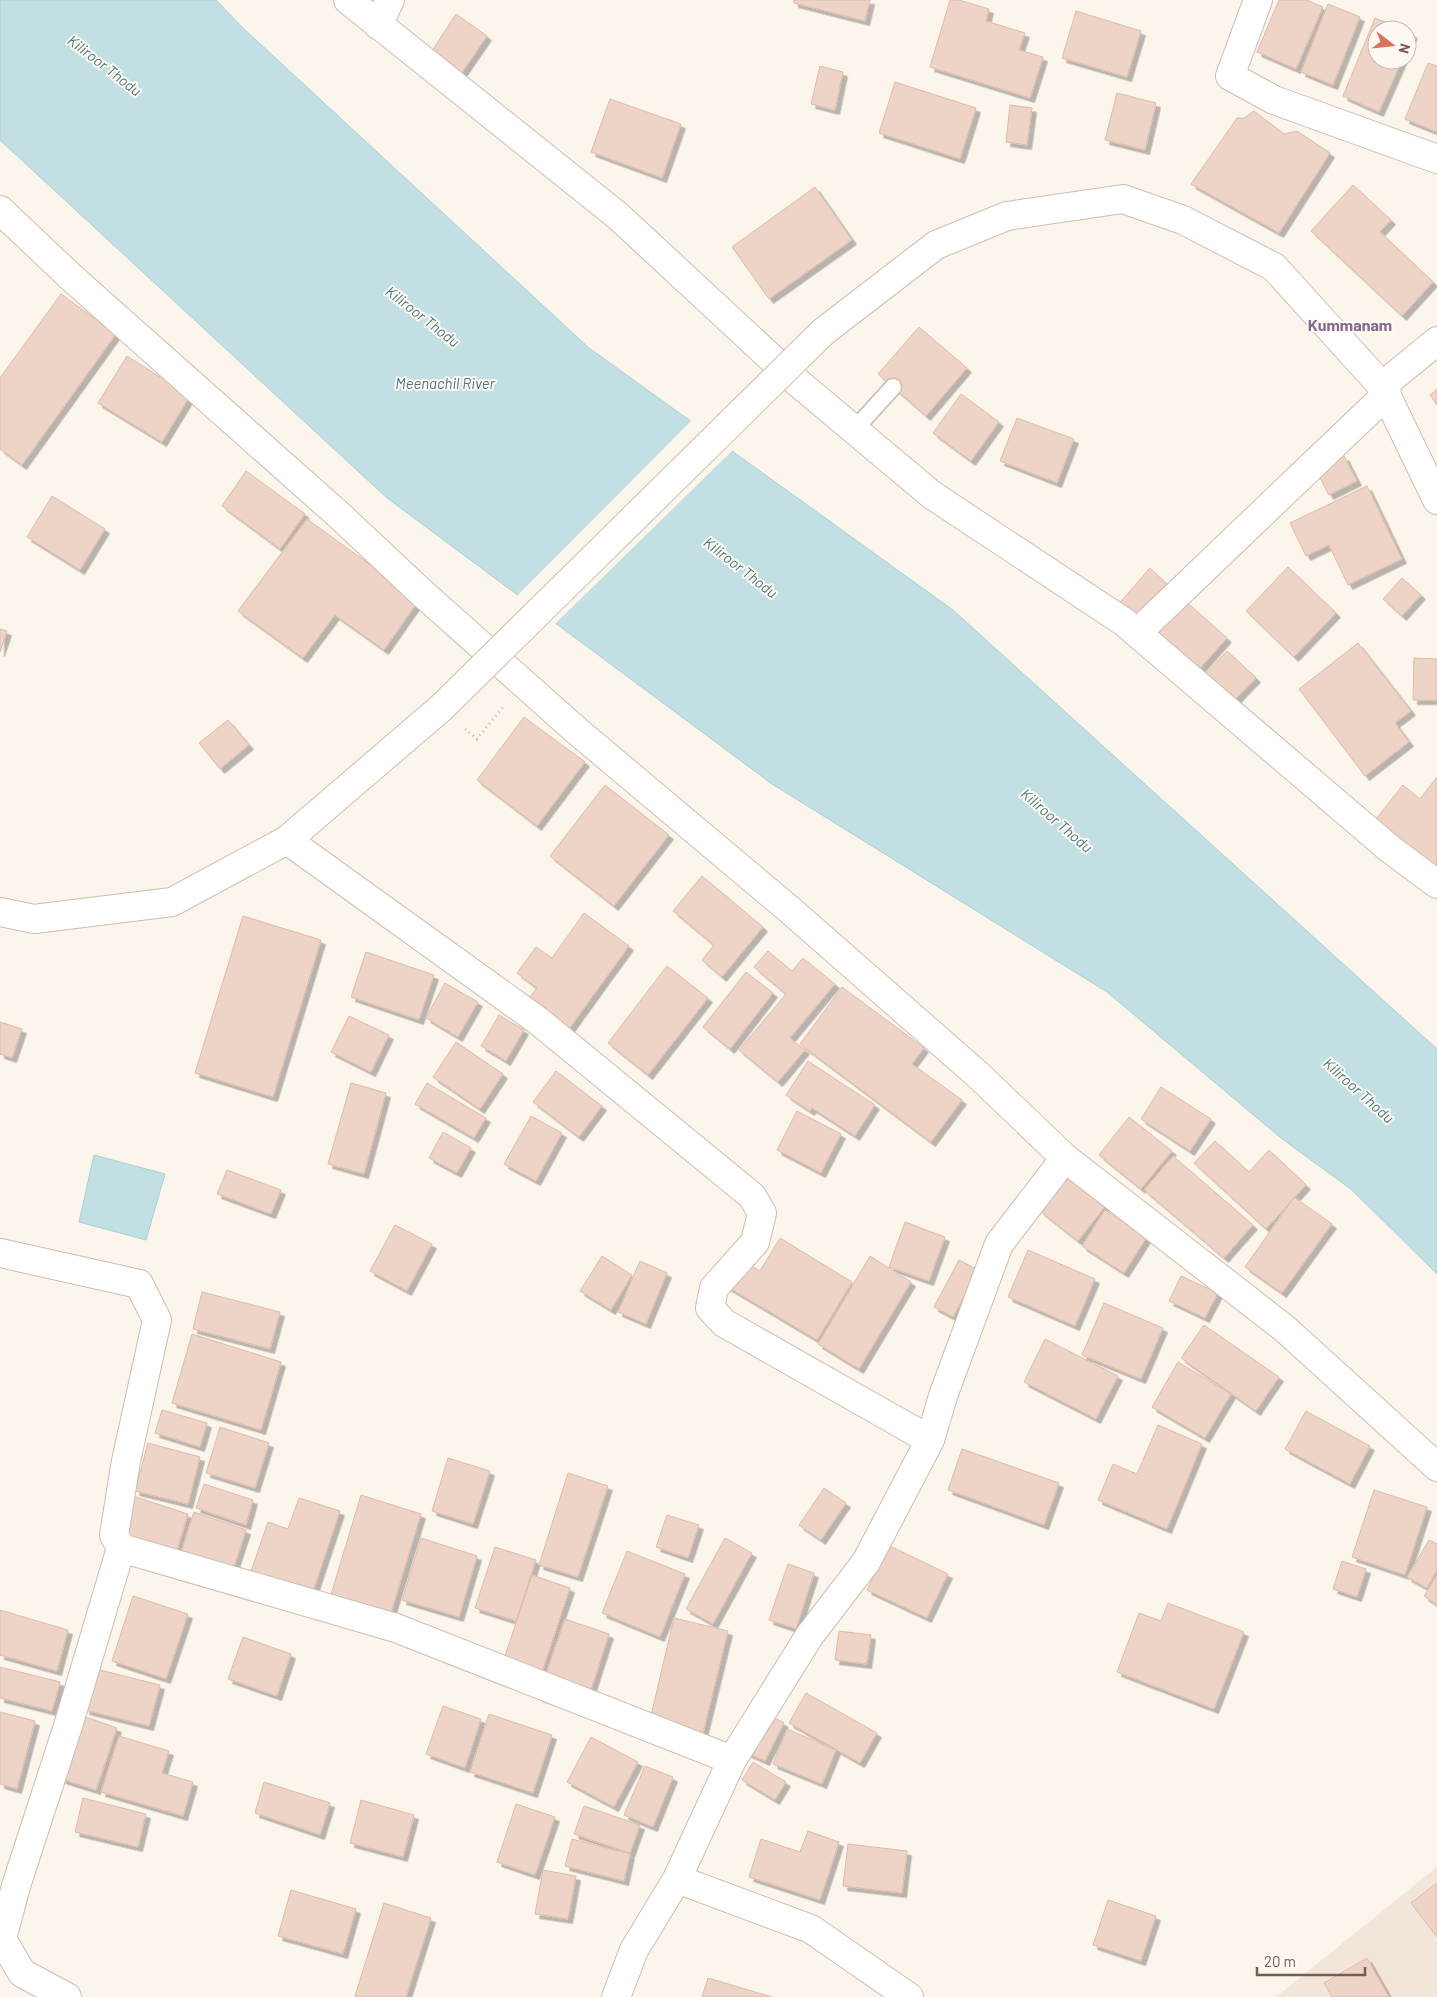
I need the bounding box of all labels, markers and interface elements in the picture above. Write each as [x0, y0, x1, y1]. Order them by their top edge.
north arrow [1367, 20, 1417, 70]
water label: Kiliroor Thodu [65, 31, 146, 100]
text: N [1396, 42, 1414, 56]
water label: Kiliroor Thodu [383, 282, 464, 351]
district label: Kummanam [1308, 315, 1392, 334]
water label: Meenachil River [395, 374, 495, 392]
water label: Kiliroor Thodu [701, 533, 782, 602]
water label: Kiliroor Thodu [1018, 784, 1097, 856]
water label: Kiliroor Thodu [1320, 1054, 1398, 1126]
scale bar [1257, 1944, 1364, 1976]
text: 20 m [1264, 1952, 1296, 1970]

